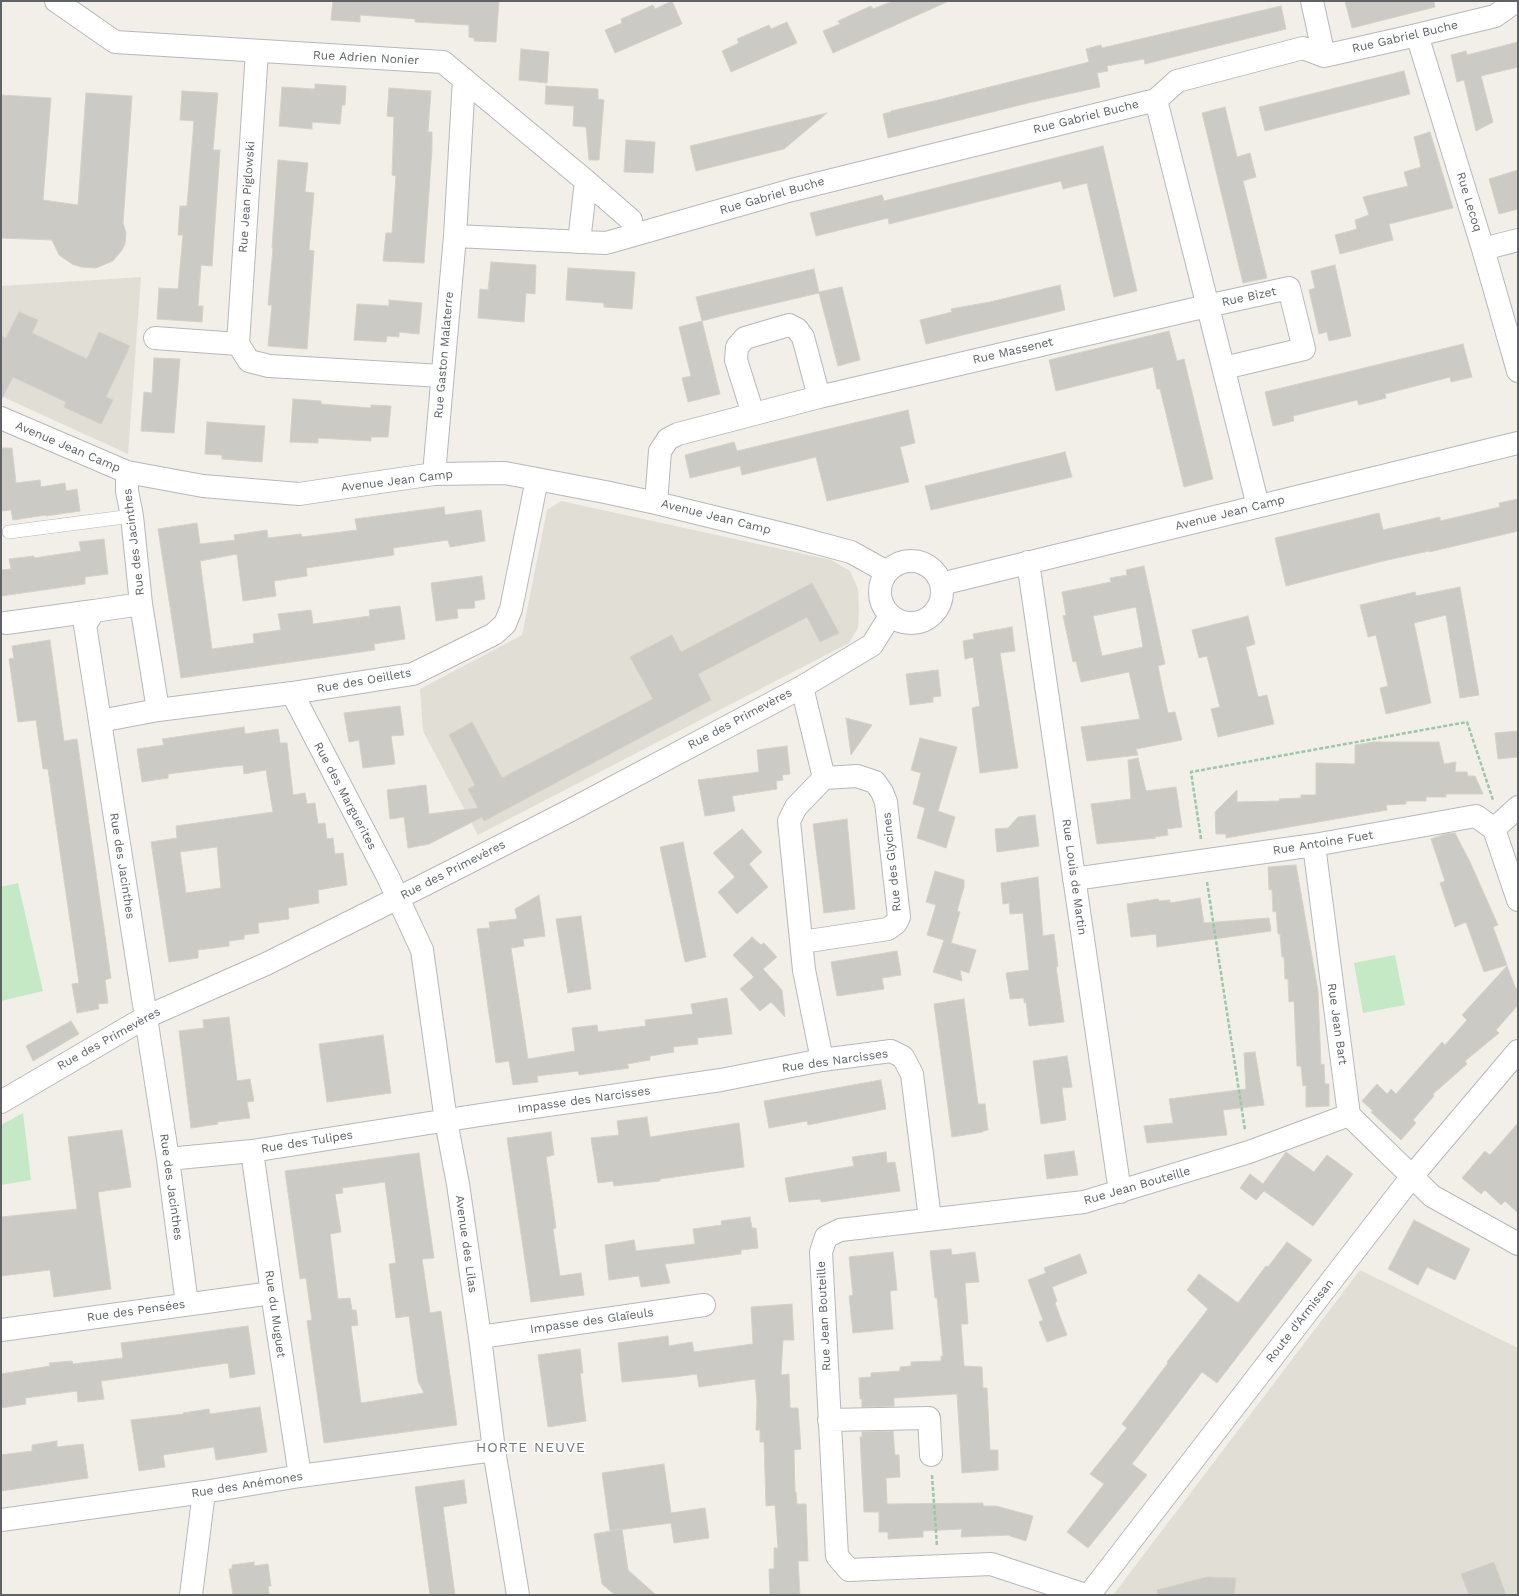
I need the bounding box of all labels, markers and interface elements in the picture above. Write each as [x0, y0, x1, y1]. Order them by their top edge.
street label: Rue Gabriel Buche [1351, 18, 1459, 56]
street label: Rue Adrien Nonier [312, 48, 420, 68]
street label: Rue Gabriel Buche [1032, 97, 1140, 137]
street label: Rue Jean Piglowski [236, 141, 258, 253]
street label: Rue Lecoq [1453, 170, 1485, 234]
street label: Rue Gabriel Buche [718, 174, 826, 218]
street label: Rue Bizet [1220, 284, 1278, 310]
street label: Rue Gaston Malaterre [431, 291, 457, 419]
street label: Rue Massenet [971, 335, 1055, 367]
street label: Avenue Jean Camp [13, 418, 123, 476]
street label: Avenue Jean Camp [340, 467, 454, 495]
street label: Rue des Jacinthes [120, 488, 148, 596]
street label: Avenue Jean Camp [1174, 492, 1286, 534]
street label: Avenue Jean Camp [660, 496, 772, 538]
street label: Rue des Oeillets [316, 666, 412, 696]
street label: Rue des Primevères [685, 685, 795, 753]
street label: Rue des Marguerites [311, 740, 379, 852]
street label: Rue des Jacinthes [106, 812, 138, 920]
street label: Rue des Glycines [880, 812, 904, 912]
street label: Rue Louis de Martin [1059, 818, 1089, 936]
street label: Rue Antoine Fuet [1272, 828, 1374, 858]
street label: Rue des Primevères [398, 837, 508, 903]
street label: Rue Jean Bart [1324, 982, 1350, 1066]
street label: Rue des Primevères [55, 1005, 163, 1073]
street label: Rue des Narcisses [781, 1046, 889, 1076]
street label: Impasse des Narcisses [517, 1084, 651, 1116]
street label: Rue des Tulipes [260, 1128, 354, 1156]
street label: Rue des Jacinthes [156, 1133, 186, 1241]
street label: Rue Jean Bouteille [1082, 1164, 1192, 1208]
street label: Avenue des Lilas [452, 1194, 480, 1294]
street label: Rue Jean Bouteille [814, 1261, 834, 1371]
street label: Rue du Muguet [262, 1269, 288, 1359]
street label: Route d'Armissan [1263, 1276, 1337, 1366]
street label: Rue des Pensées [86, 1297, 186, 1325]
street label: Impasse des Glaïeuls [529, 1305, 655, 1337]
district label: HORTE NEUVE [476, 1440, 586, 1456]
street label: Rue des Anémones [190, 1469, 304, 1501]

